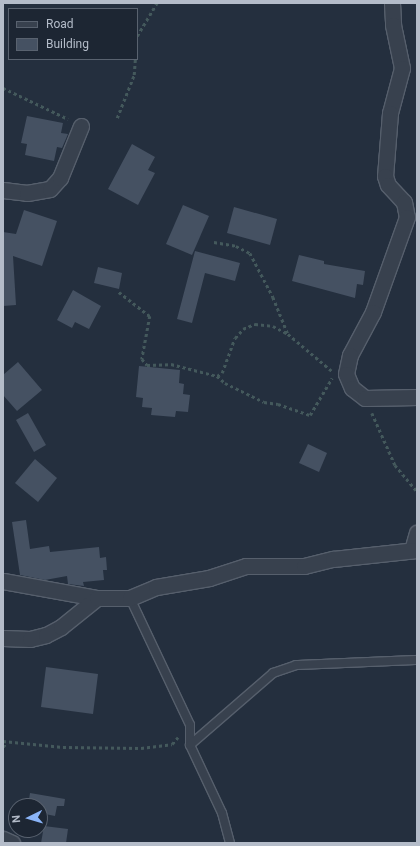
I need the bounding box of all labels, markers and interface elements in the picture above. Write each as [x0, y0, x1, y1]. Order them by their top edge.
legend [8, 8, 138, 60]
text: Road [46, 17, 74, 31]
text: Building [46, 37, 89, 51]
north arrow [8, 798, 48, 838]
text: N [10, 815, 23, 823]

